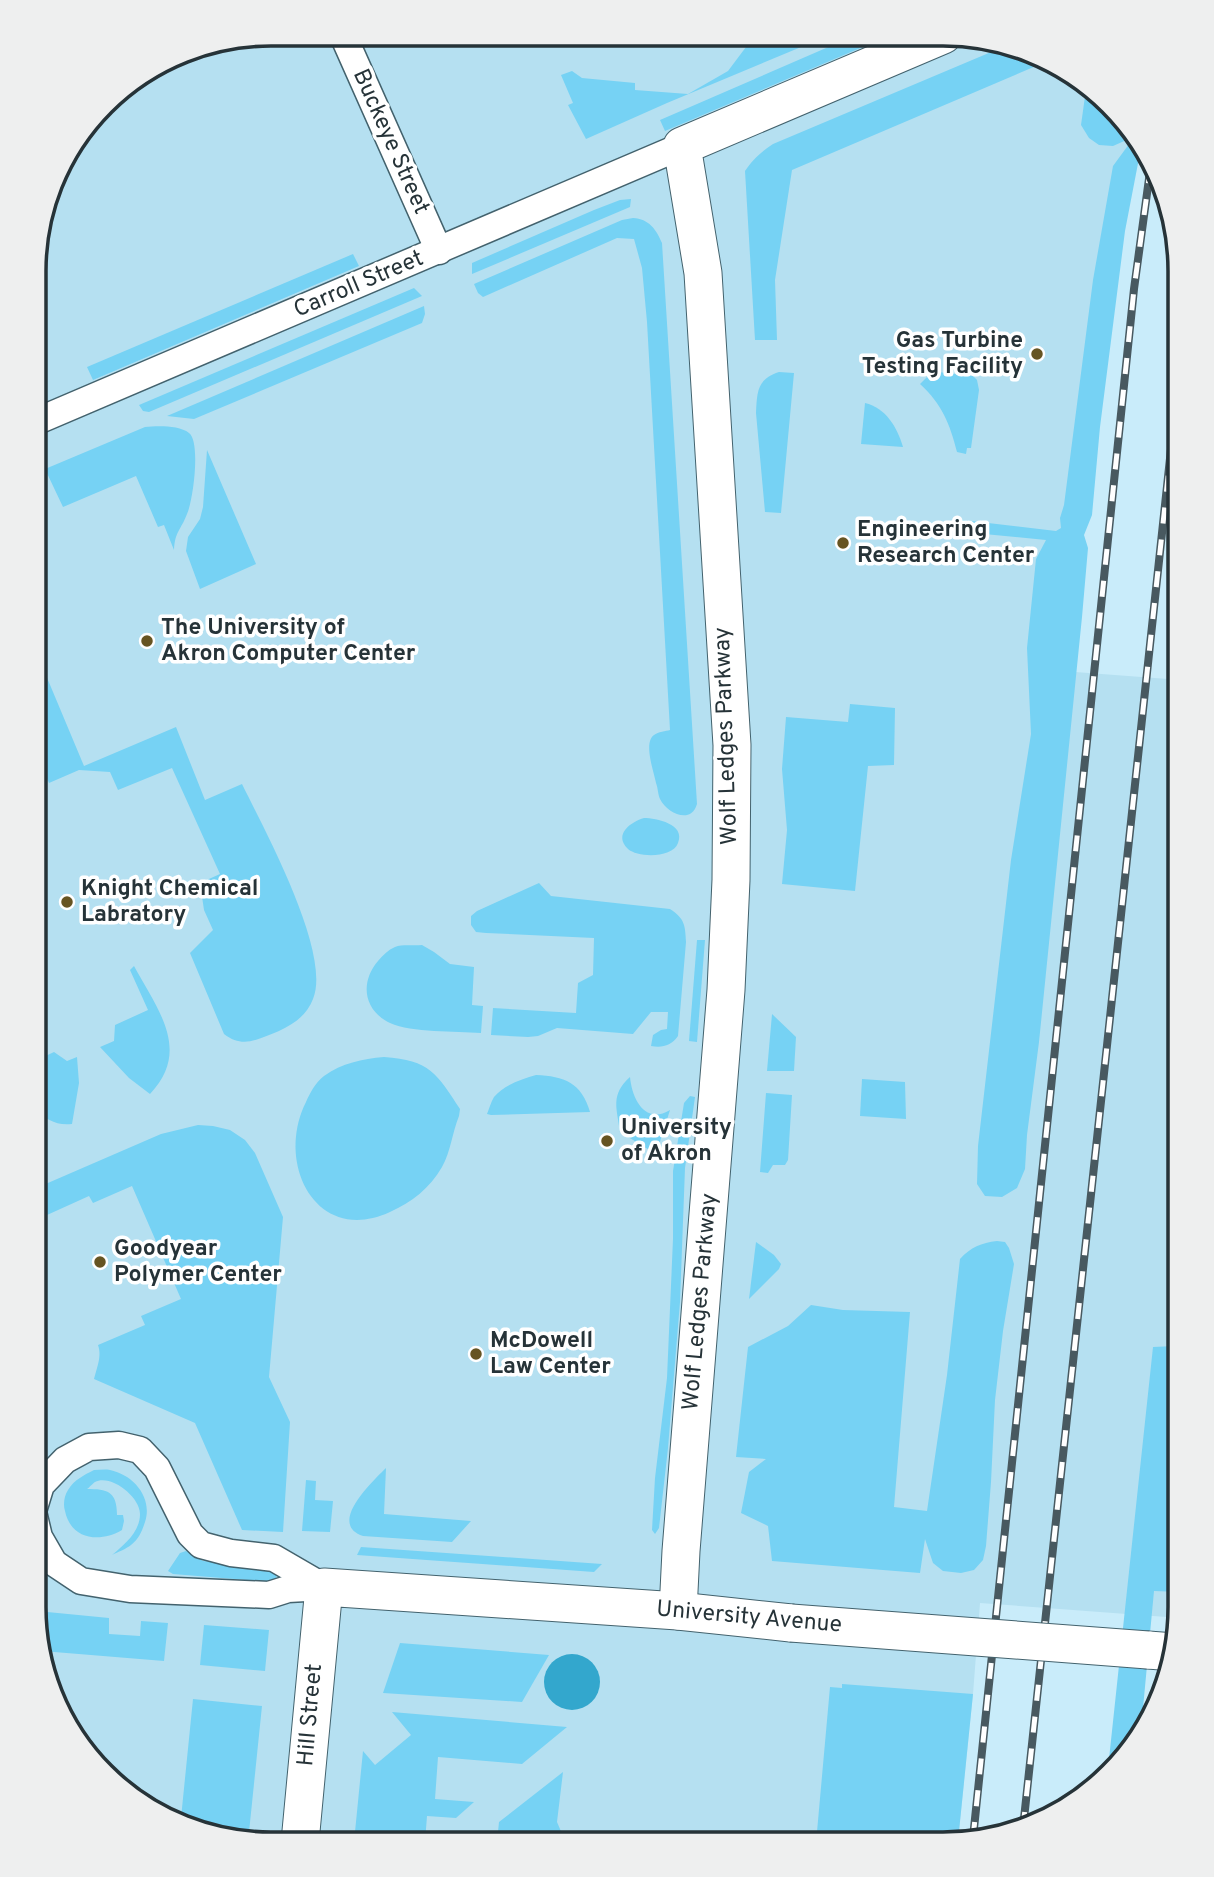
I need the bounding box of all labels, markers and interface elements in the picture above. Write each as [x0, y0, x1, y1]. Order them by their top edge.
street label: Buckeye Street [345, 65, 435, 219]
street label: Carroll Street [290, 245, 428, 325]
place label: Gas Turbine Testing Facility [862, 327, 1023, 382]
marker: Gas Turbine Testing Facility [1029, 346, 1045, 362]
place label: Engineering Research Center [857, 516, 1035, 571]
marker: Engineering Research Center [835, 535, 851, 551]
place label: The University of Akron Computer Center [161, 614, 416, 669]
street label: Wolf Ledges Parkway [709, 627, 745, 845]
marker: The University of Akron Computer Center [139, 633, 155, 649]
place label: Knight Chemical Labratory [81, 875, 259, 930]
marker: Knight Chemical Labratory [59, 894, 75, 910]
place label: University of Akron [621, 1114, 732, 1169]
marker: University of Akron [599, 1133, 615, 1149]
street label: Wolf Ledges Parkway [677, 1192, 725, 1412]
place label: Goodyear Polymer Center [114, 1235, 282, 1290]
marker: Goodyear Polymer Center [92, 1254, 108, 1270]
place label: McDowell Law Center [490, 1327, 611, 1382]
marker: McDowell Law Center [468, 1346, 484, 1362]
street label: University Avenue [655, 1595, 843, 1641]
street label: Hill Street [292, 1663, 330, 1767]

